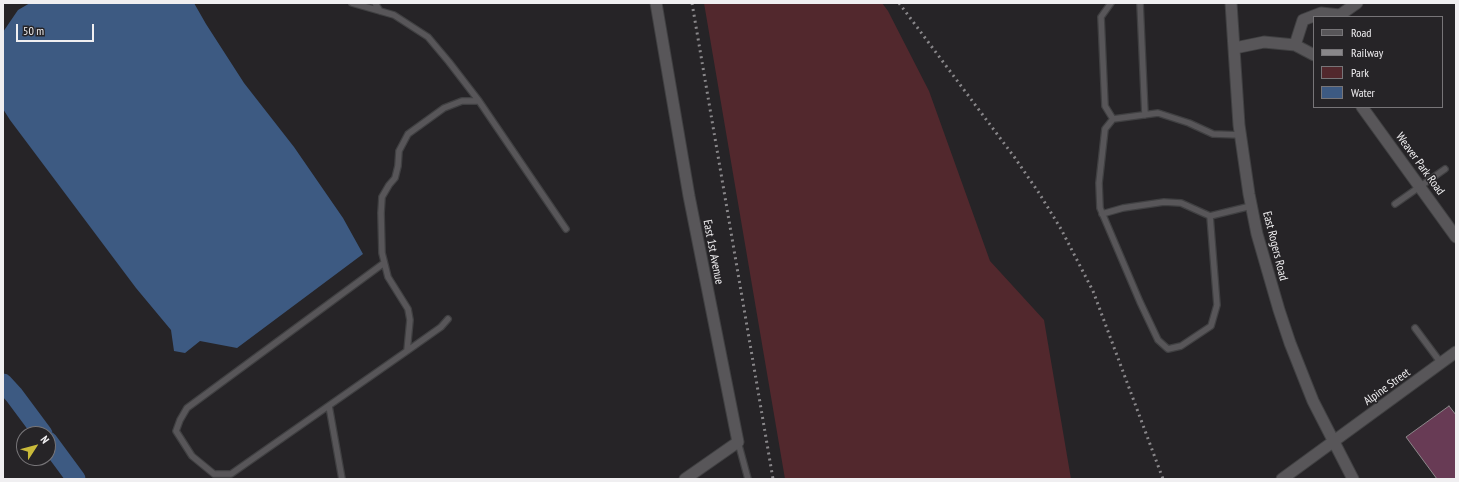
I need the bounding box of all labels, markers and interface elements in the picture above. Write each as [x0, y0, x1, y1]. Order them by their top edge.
scale bar [18, 16, 96, 42]
legend [1313, 16, 1443, 108]
text: 50 m [23, 23, 44, 38]
text: Road [1351, 25, 1371, 40]
text: Railway [1351, 45, 1383, 60]
text: Park [1351, 65, 1369, 80]
text: Water [1351, 85, 1375, 100]
street label: Weaver Park Road [1393, 130, 1447, 198]
street label: East Rogers Road [1259, 210, 1291, 282]
street label: East 1st Avenue [700, 218, 726, 286]
street label: Alpine Street [1361, 365, 1413, 409]
north arrow [16, 426, 56, 466]
text: N [37, 433, 52, 446]

